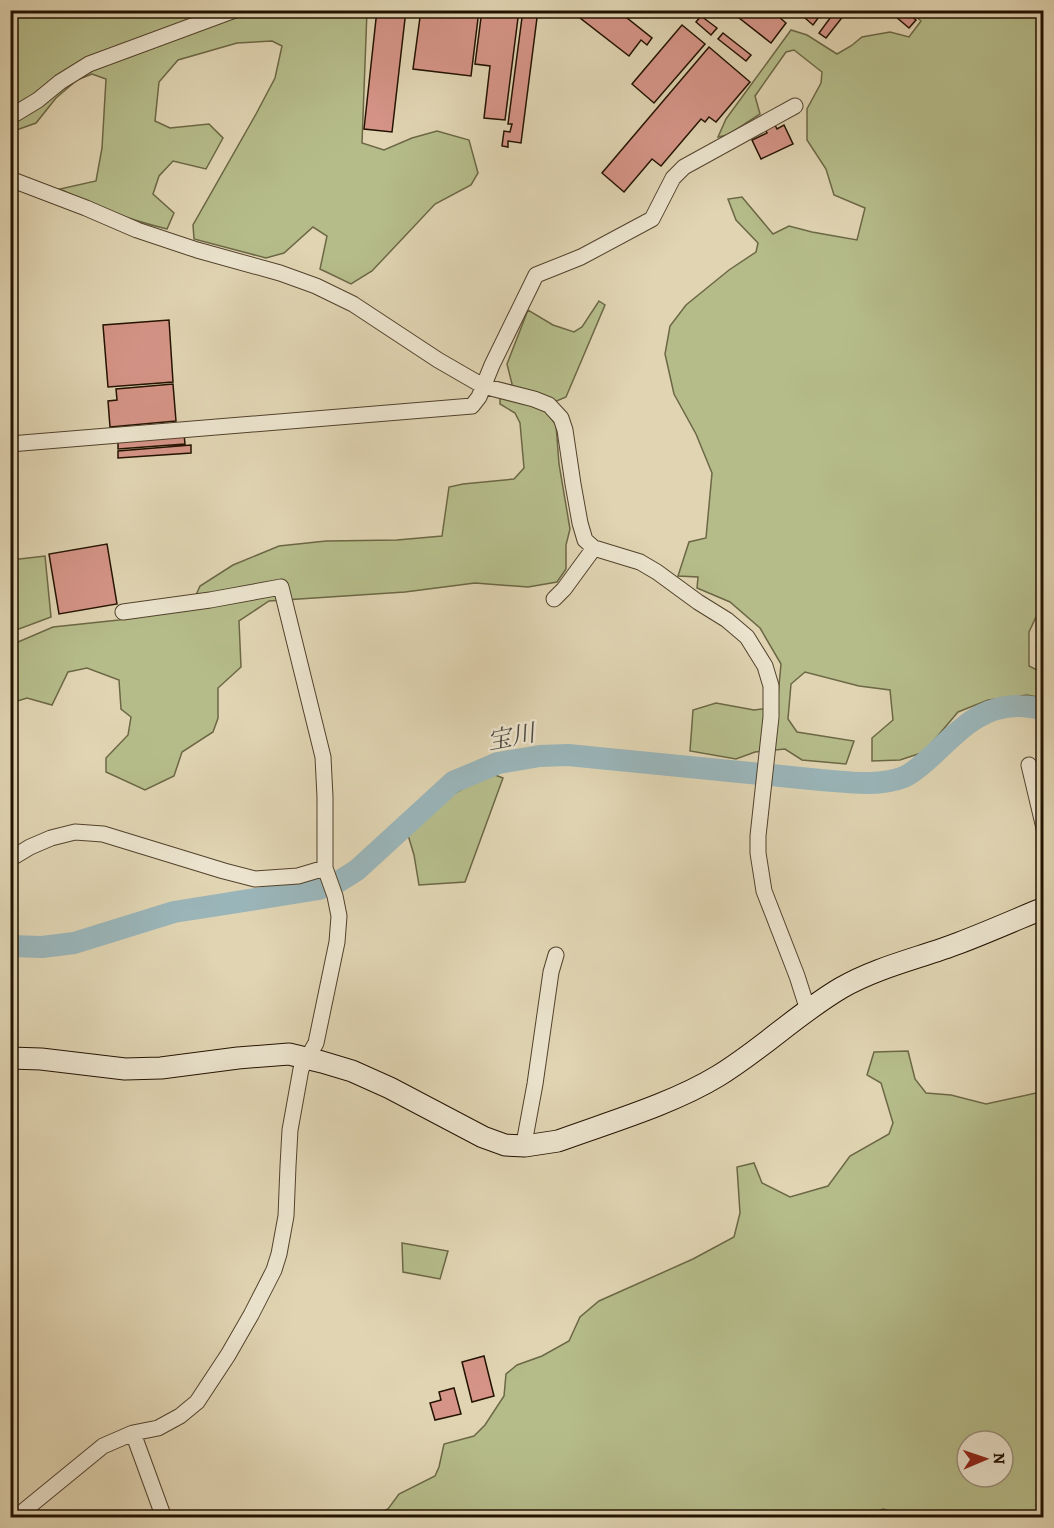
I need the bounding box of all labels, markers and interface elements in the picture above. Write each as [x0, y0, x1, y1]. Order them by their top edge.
water label: 宝川 [484, 716, 541, 757]
north arrow [955, 1429, 1015, 1489]
text: N [988, 1452, 1010, 1465]

